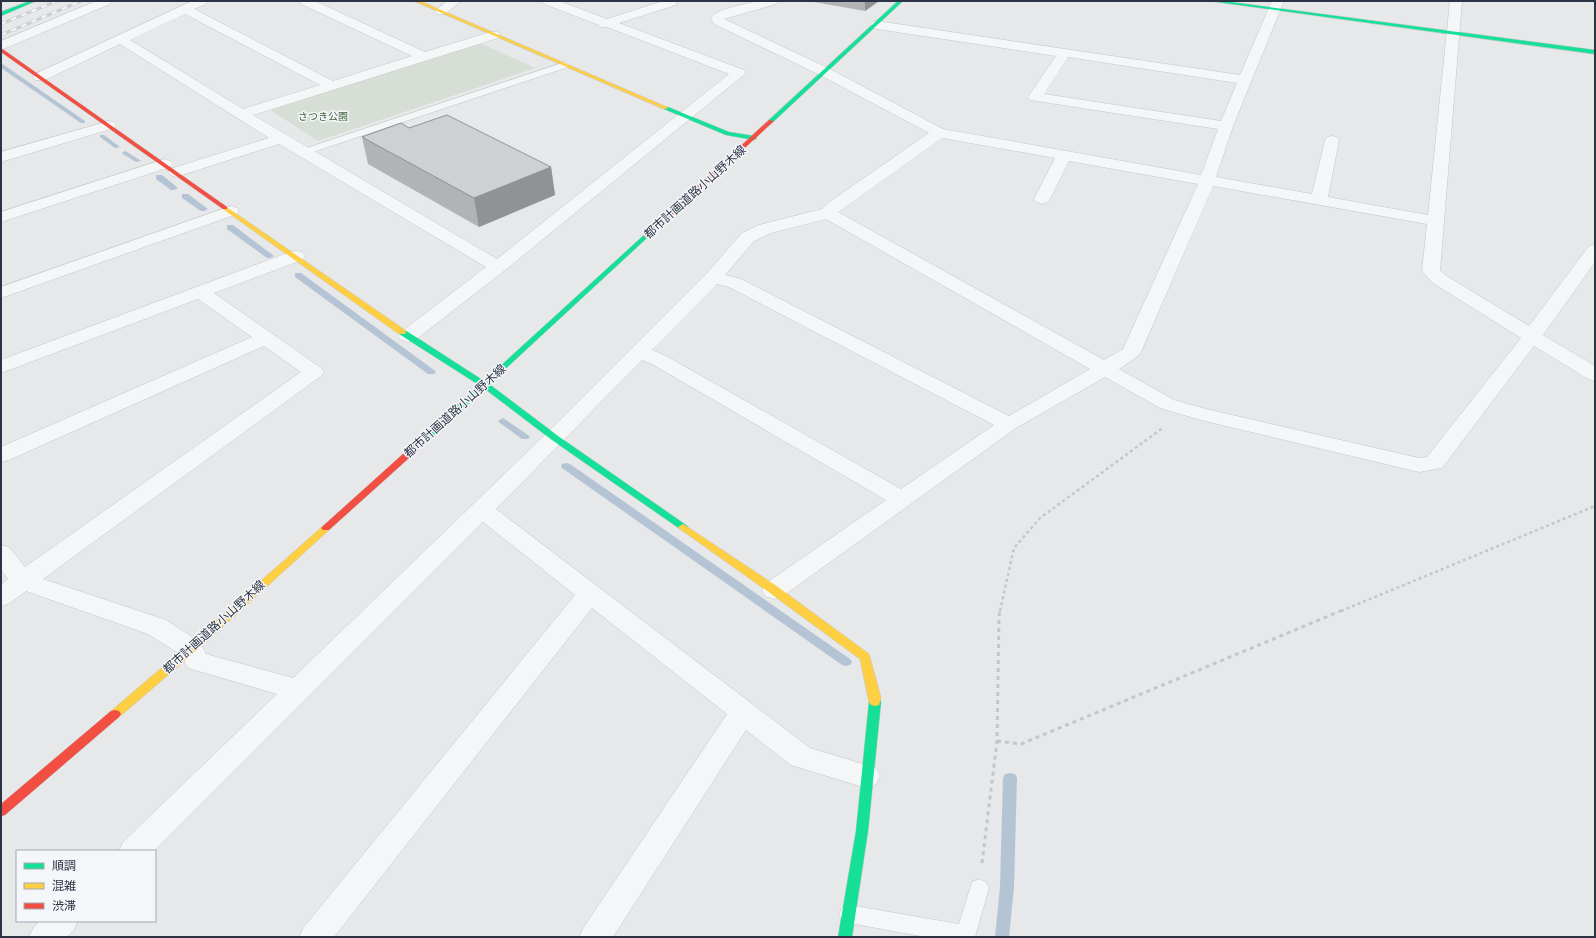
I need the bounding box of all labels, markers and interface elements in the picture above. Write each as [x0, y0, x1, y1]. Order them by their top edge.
park label: さつき公園 [298, 109, 348, 124]
street label: 都市計画道路小山野木線 [639, 140, 750, 243]
street label: 都市計画道路小山野木線 [399, 359, 510, 462]
street label: 都市計画道路小山野木線 [158, 575, 269, 678]
legend [16, 850, 156, 922]
text: 順調 [52, 856, 76, 875]
text: 混雑 [52, 876, 76, 895]
text: 渋滞 [52, 896, 76, 915]

